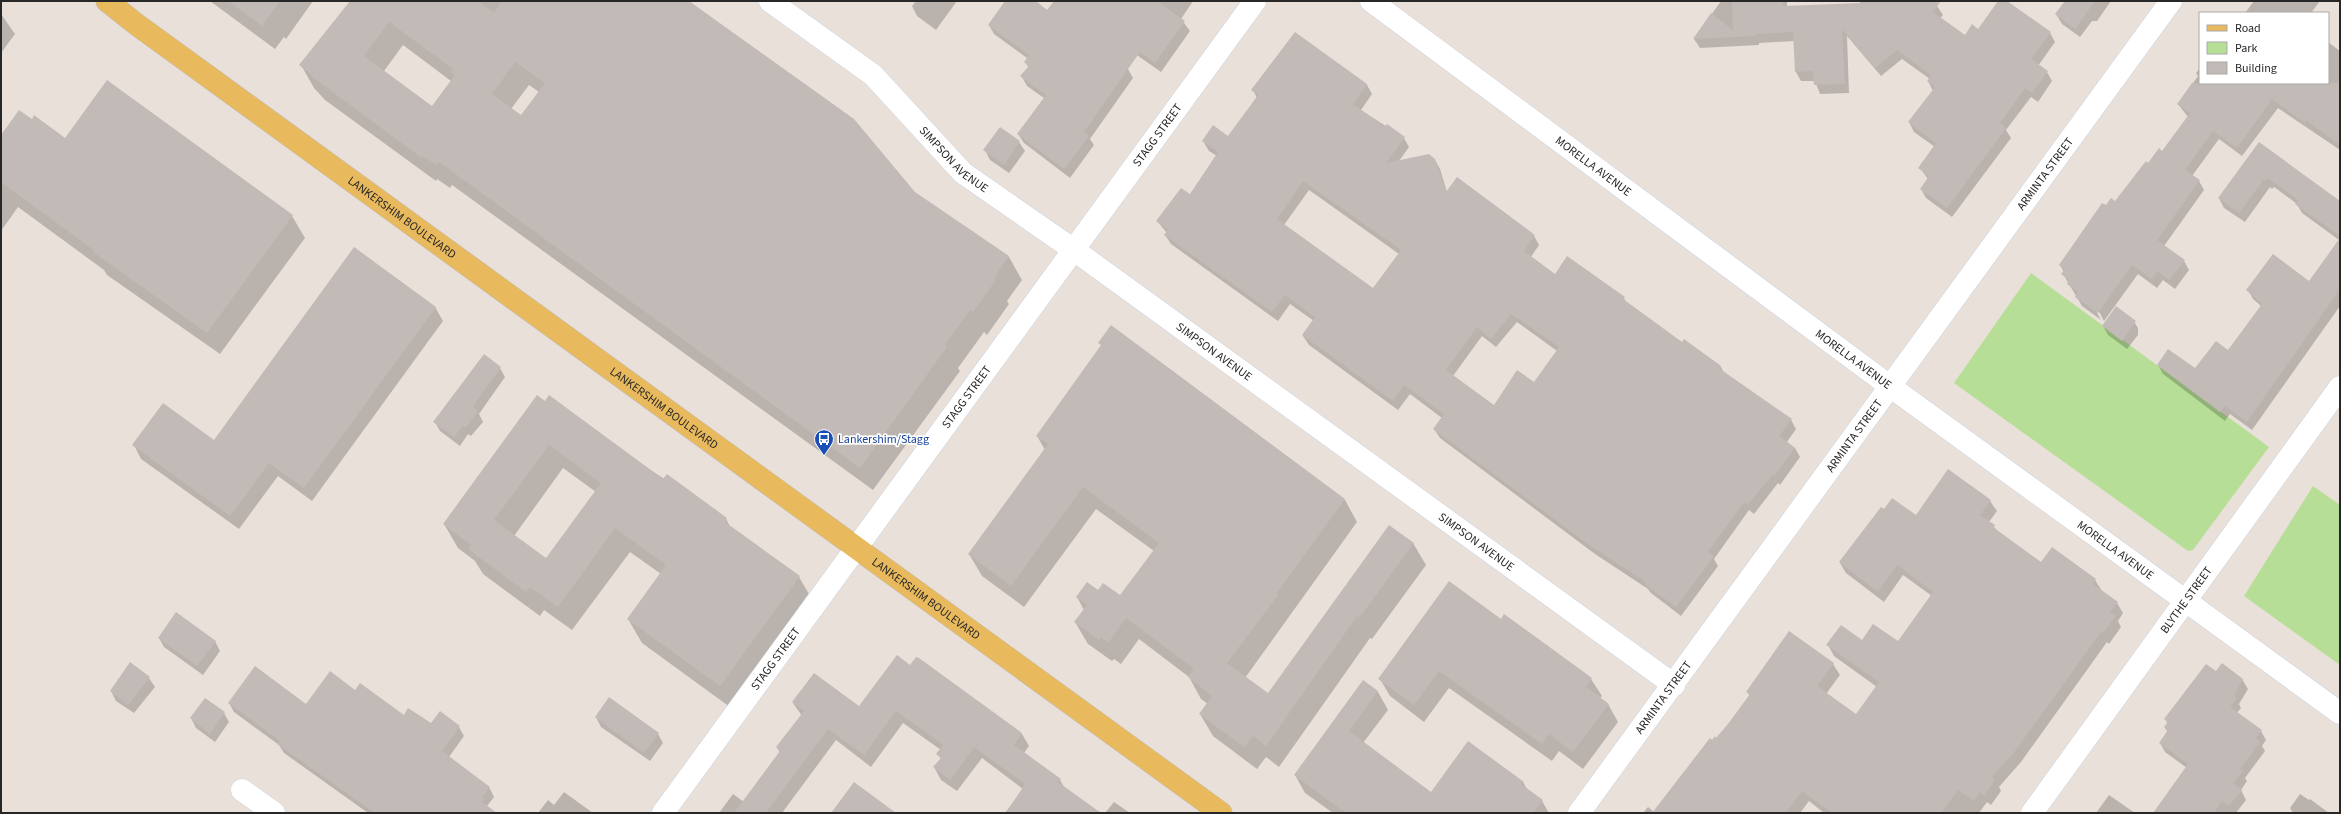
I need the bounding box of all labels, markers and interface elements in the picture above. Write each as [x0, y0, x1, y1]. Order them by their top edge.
legend [2199, 12, 2329, 84]
text: Road [2235, 20, 2261, 37]
text: Park [2235, 40, 2257, 57]
text: Building [2235, 60, 2277, 77]
street label: STAGG STREET [1129, 100, 1186, 170]
street label: SIMPSON AVENUE [915, 122, 992, 197]
street label: MORELLA AVENUE [1552, 132, 1635, 200]
street label: ARMINTA STREET [2013, 133, 2078, 214]
street label: LANKERSHIM BOULEVARD [344, 172, 460, 263]
street label: SIMPSON AVENUE [1173, 318, 1256, 385]
street label: MORELLA AVENUE [1812, 325, 1895, 393]
street label: STAGG STREET [938, 361, 995, 432]
street label: LANKERSHIM BOULEVARD [606, 363, 722, 453]
street label: ARMINTA STREET [1822, 395, 1887, 476]
bus stop icon: Lankershim/Stagg [813, 428, 835, 456]
place label: Lankershim/Stagg [838, 431, 929, 448]
street label: SIMPSON AVENUE [1435, 508, 1518, 575]
street label: MORELLA AVENUE [2074, 516, 2157, 584]
street label: LANKERSHIM BOULEVARD [868, 553, 984, 644]
street label: BLYTHE STREET [2156, 562, 2216, 637]
street label: STAGG STREET [747, 623, 805, 694]
street label: ARMINTA STREET [1631, 657, 1696, 737]

